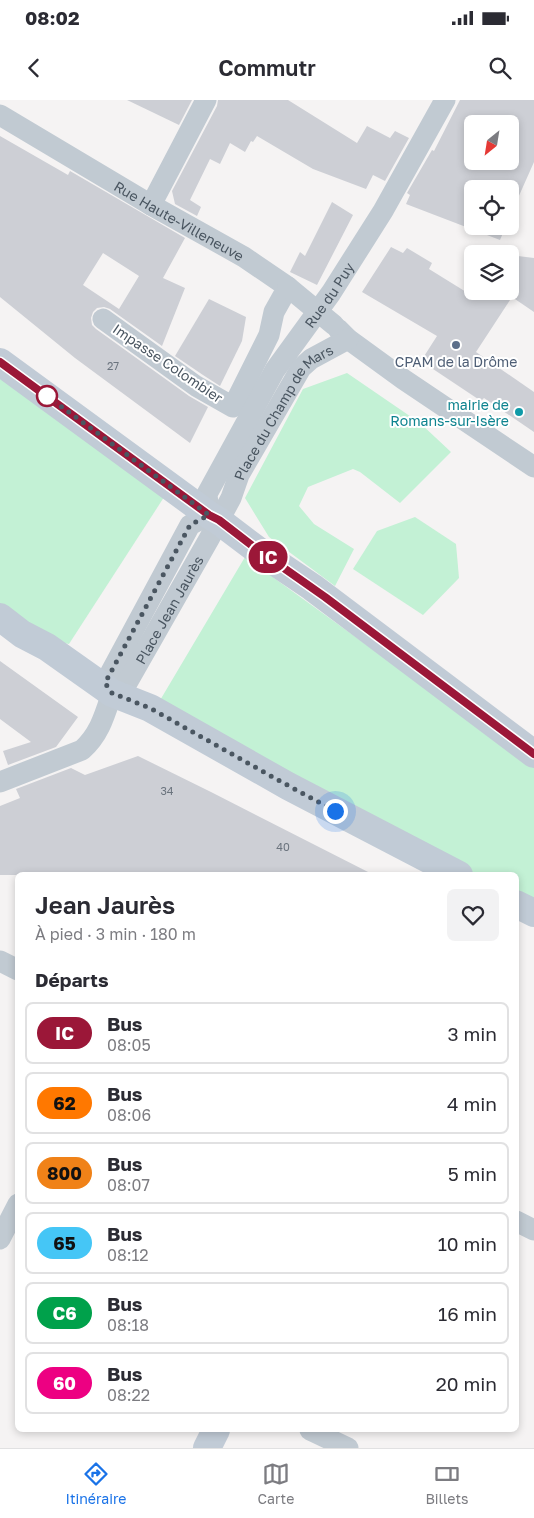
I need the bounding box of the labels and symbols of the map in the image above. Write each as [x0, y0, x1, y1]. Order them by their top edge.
north arrow [464, 115, 519, 170]
street label: Rue Haute-Villeneuve [111, 177, 247, 264]
street label: Rue du Puy [300, 259, 357, 331]
street label: Impasse Colombier [110, 320, 227, 406]
marker: CPAM de la Drôme [450, 339, 462, 351]
street label: Place du Champ de Mars [229, 340, 336, 482]
place label: CPAM de la Drôme [395, 353, 517, 370]
house number: 27 [107, 359, 119, 372]
unlabelled marker [36, 385, 58, 407]
place label: mairie de Romans-sur-Isère [390, 396, 509, 429]
marker: mairie de Romans-sur-Isère [513, 406, 525, 418]
line badge: IC [246, 541, 290, 573]
street label: Place Jean Jaurès [131, 552, 206, 667]
house number: 34 [160, 784, 174, 797]
your location [323, 799, 348, 824]
house number: 40 [276, 840, 290, 853]

